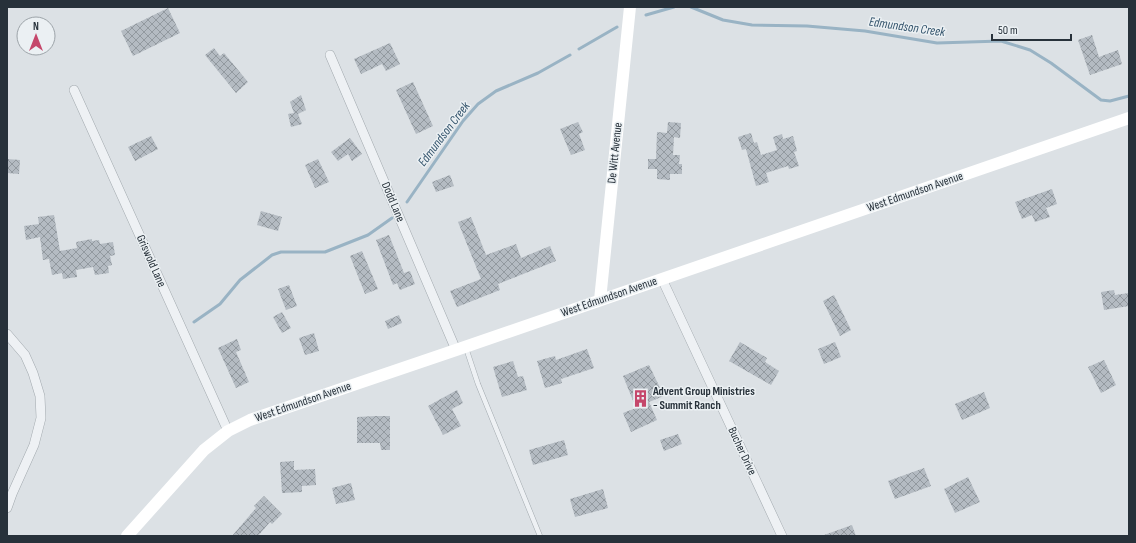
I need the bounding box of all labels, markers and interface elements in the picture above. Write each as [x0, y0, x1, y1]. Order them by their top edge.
water label: Edmundson Creek [868, 14, 947, 40]
north arrow [16, 16, 56, 56]
scale bar [992, 16, 1071, 42]
text: N [33, 20, 39, 33]
text: 50 m [998, 23, 1018, 38]
water label: Edmundson Creek [415, 98, 474, 169]
street label: De Witt Avenue [604, 122, 626, 184]
street label: West Edmundson Avenue [865, 168, 965, 215]
street label: Dodd Lane [378, 180, 408, 224]
street label: Griswold Lane [133, 232, 169, 290]
street label: West Edmundson Avenue [559, 273, 659, 320]
street label: West Edmundson Avenue [253, 378, 353, 425]
place label: Advent Group Ministries - Summit Ranch [652, 384, 755, 413]
building icon: Advent Group Ministries - Summit Ranch [630, 388, 650, 408]
street label: Bucher Drive [724, 425, 760, 478]

